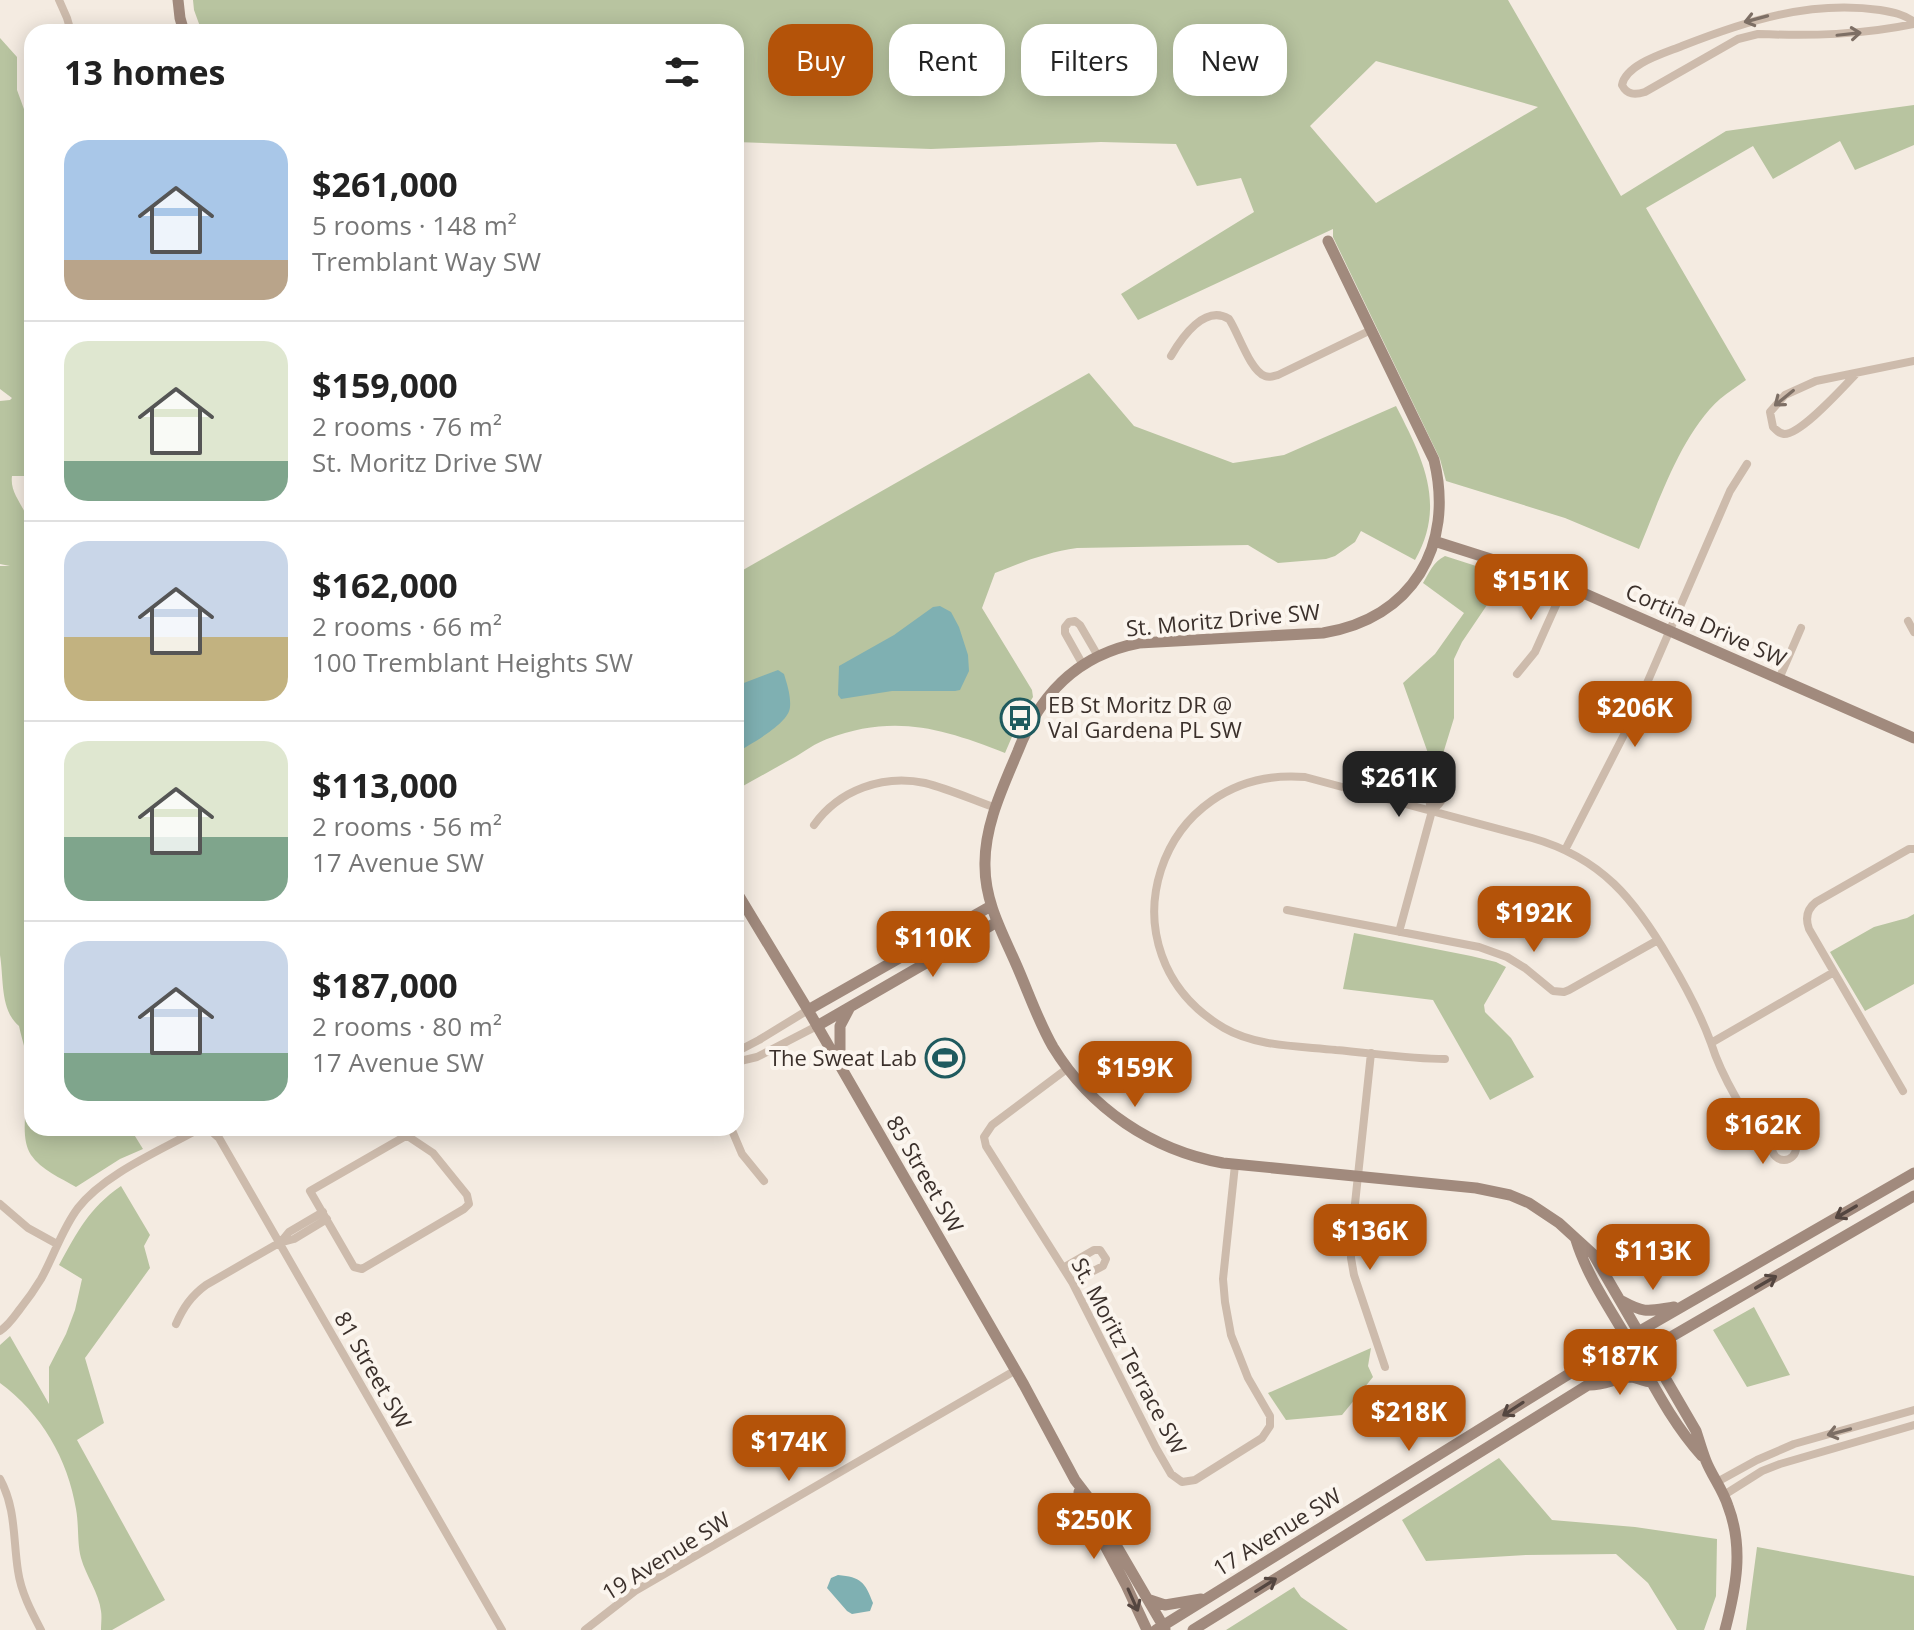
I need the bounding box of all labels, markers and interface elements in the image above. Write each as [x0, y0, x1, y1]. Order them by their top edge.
one-way arrow [1744, 12, 1770, 27]
chip: Buy [768, 24, 873, 96]
chip: Rent [889, 24, 1005, 96]
chip: Filters [1021, 24, 1157, 96]
chip: New [1173, 24, 1287, 96]
one-way arrow [1835, 26, 1862, 41]
text: 13 homes [64, 49, 225, 95]
icon: filters [660, 50, 704, 94]
text: $261,000 [312, 161, 458, 207]
icon: home [128, 172, 224, 268]
text: 5 rooms · 148 m² [312, 207, 517, 243]
text: Tremblant Way SW [312, 243, 541, 279]
text: $159,000 [312, 362, 458, 408]
icon: home [128, 373, 224, 469]
one-way arrow [1775, 389, 1795, 407]
text: 2 rooms · 76 m² [312, 408, 502, 444]
text: St. Moritz Drive SW [312, 444, 542, 480]
pin: $151K [1475, 554, 1587, 622]
text: $162,000 [312, 562, 458, 608]
text: $151K [1493, 562, 1569, 598]
icon: home [128, 573, 224, 669]
street label: Cortina Drive SW [1621, 575, 1791, 673]
street label: St. Moritz Drive SW [1125, 596, 1321, 642]
text: 2 rooms · 66 m² [312, 608, 502, 644]
text: 100 Tremblant Heights SW [312, 644, 633, 680]
pin: $206K [1579, 681, 1691, 749]
place label: EB St Moritz DR @ Val Gardena PL SW [1048, 689, 1242, 744]
text: $206K [1597, 689, 1673, 725]
bus stop icon: EB St Moritz DR @ Val Gardena PL SW [999, 697, 1041, 739]
pin: $261K [1343, 751, 1455, 819]
text: $261K [1361, 759, 1437, 795]
text: $113,000 [312, 762, 458, 808]
icon: home [128, 773, 224, 869]
text: 2 rooms · 56 m² [312, 808, 502, 844]
text: 17 Avenue SW [312, 844, 484, 880]
pin: $192K [1478, 886, 1590, 954]
text: $192K [1496, 894, 1572, 930]
pin: $110K [877, 911, 989, 979]
text: $110K [895, 919, 971, 955]
text: $187,000 [312, 962, 458, 1008]
icon: home [128, 973, 224, 1069]
text: 2 rooms · 80 m² [312, 1008, 502, 1044]
sports icon: The Sweat Lab [924, 1037, 966, 1079]
pin: $159K [1079, 1041, 1191, 1109]
place label: The Sweat Lab [769, 1042, 917, 1072]
text: 17 Avenue SW [312, 1044, 484, 1080]
text: $159K [1097, 1049, 1173, 1085]
pin: $162K [1707, 1098, 1819, 1166]
text: $162K [1725, 1106, 1801, 1142]
street label: 85 Street SW [880, 1110, 971, 1237]
pin: $136K [1314, 1204, 1426, 1272]
one-way arrow [1835, 1204, 1858, 1220]
text: $136K [1332, 1212, 1408, 1248]
pin: $113K [1597, 1224, 1709, 1292]
text: $113K [1615, 1232, 1691, 1268]
street label: St. Moritz Terrace SW [1065, 1252, 1194, 1459]
one-way arrow [1754, 1274, 1777, 1290]
street label: 81 Street SW [328, 1306, 419, 1433]
pin: $187K [1564, 1329, 1676, 1397]
text: $187K [1582, 1337, 1658, 1373]
pin: $218K [1353, 1385, 1465, 1453]
text: $218K [1371, 1393, 1447, 1429]
one-way arrow [1502, 1401, 1525, 1417]
pin: $174K [733, 1415, 845, 1483]
text: $174K [751, 1423, 827, 1459]
one-way arrow [1827, 1425, 1853, 1440]
street label: 17 Avenue SW [1207, 1480, 1346, 1582]
pin: $250K [1038, 1493, 1150, 1561]
text: $250K [1056, 1501, 1132, 1537]
street label: 19 Avenue SW [596, 1504, 735, 1606]
one-way arrow [1254, 1577, 1277, 1593]
one-way arrow [1127, 1587, 1142, 1612]

